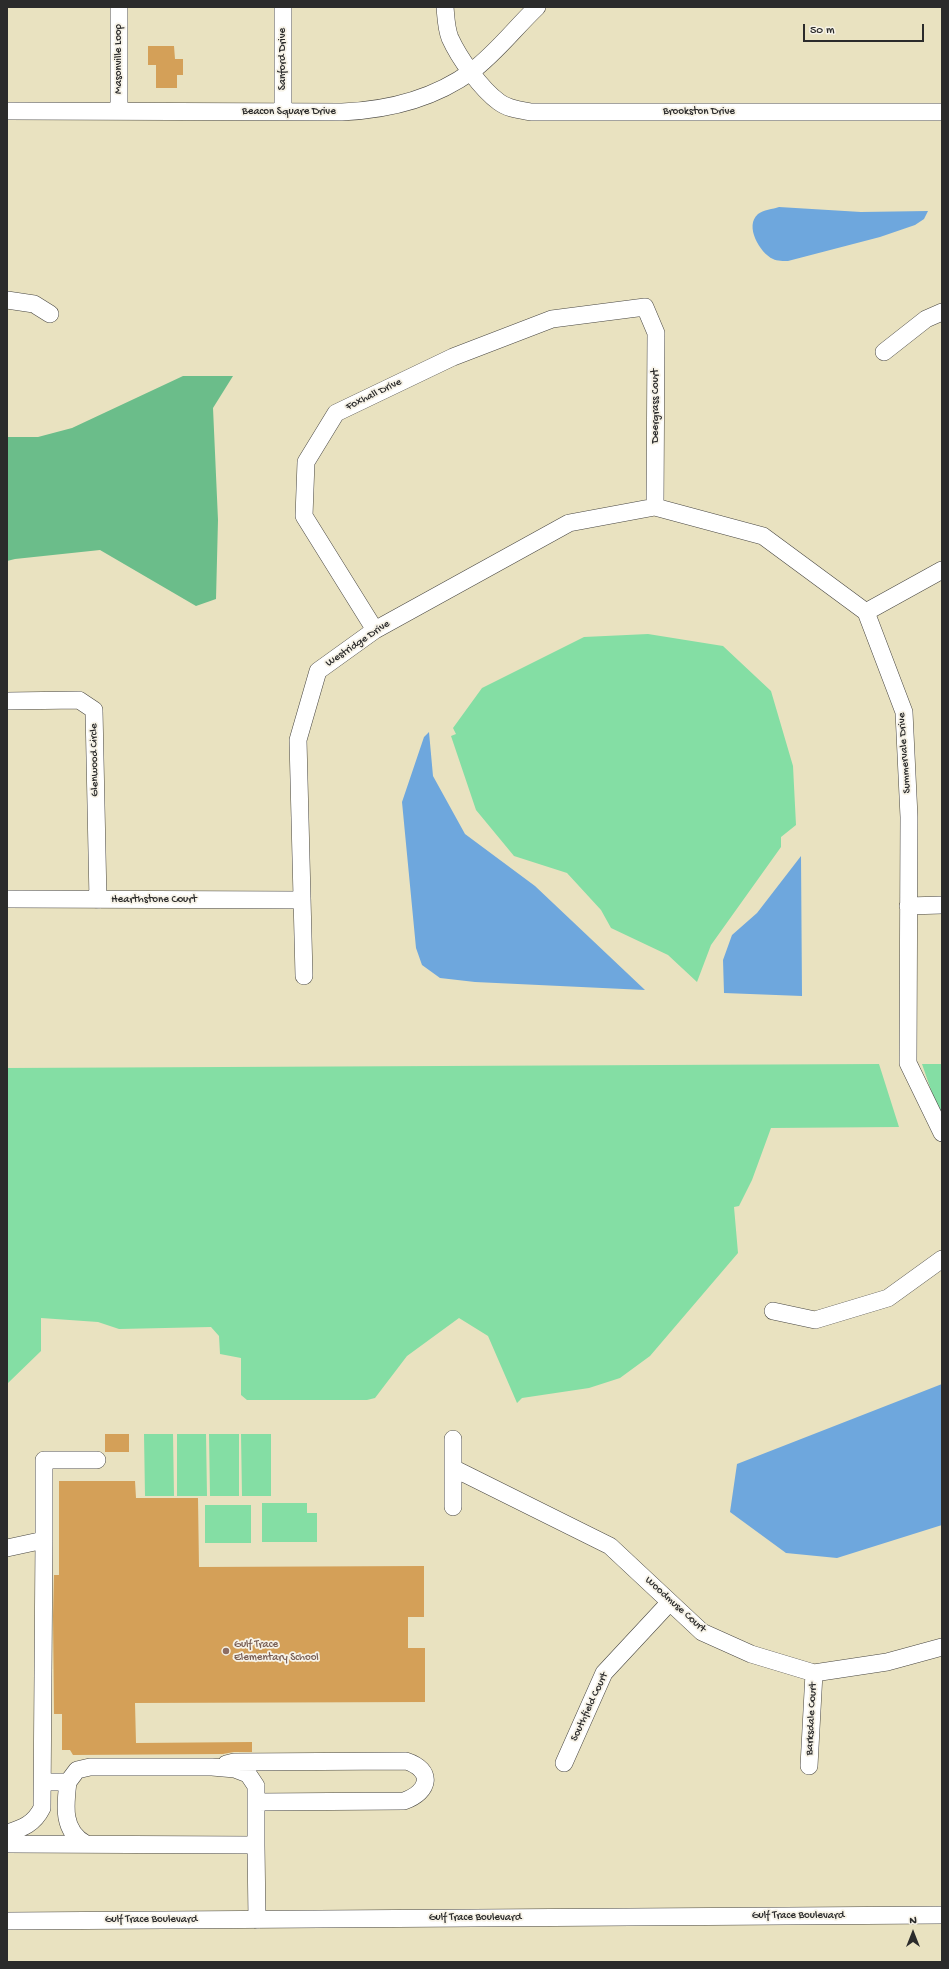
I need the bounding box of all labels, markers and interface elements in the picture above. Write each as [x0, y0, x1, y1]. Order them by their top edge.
scale bar [805, 16, 926, 42]
street label: Masonville Loop [112, 24, 126, 94]
text: 50 m [810, 24, 835, 38]
street label: Sanford Drive [276, 28, 290, 90]
street label: Beacon Square Drive [242, 105, 336, 119]
street label: Brookston Drive [663, 105, 735, 119]
street label: Deergrass Court [649, 369, 663, 443]
street label: Foxhall Drive [344, 376, 404, 414]
street label: Westridge Drive [323, 618, 393, 670]
street label: Summervale Drive [896, 712, 914, 794]
street label: Glenwood Circle [88, 723, 102, 797]
street label: Hearthstone Court [111, 893, 197, 907]
street label: Woodmuse Court [642, 1574, 708, 1636]
place label: Gulf Trace Elementary School [234, 1638, 319, 1664]
marker: Gulf Trace Elementary School [221, 1646, 231, 1656]
street label: Southfield Court [568, 1670, 612, 1744]
street label: Barksdale Court [803, 1682, 821, 1756]
street label: Gulf Trace Boulevard [752, 1909, 844, 1923]
street label: Gulf Trace Boulevard [429, 1911, 521, 1925]
street label: Gulf Trace Boulevard [105, 1913, 197, 1927]
north arrow [893, 1913, 933, 1953]
text: N [909, 1915, 917, 1927]

